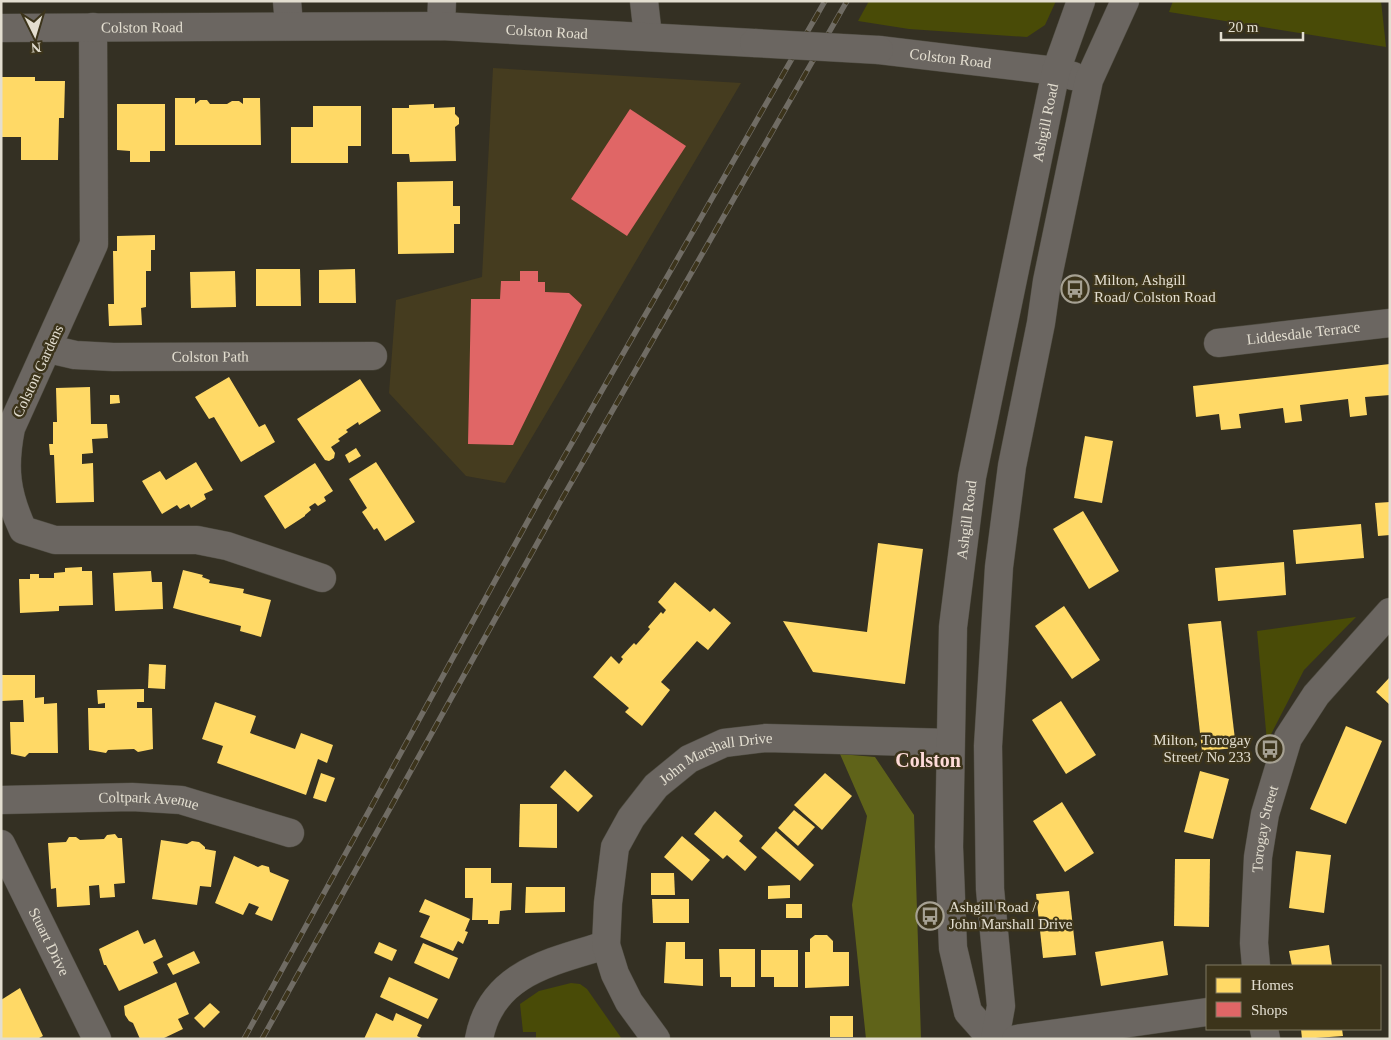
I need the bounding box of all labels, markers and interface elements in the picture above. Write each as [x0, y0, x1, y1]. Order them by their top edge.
north arrow [10, 10, 60, 60]
scale bar [1221, 10, 1304, 42]
street label: Colston Road [101, 19, 184, 36]
text: 20 m [1228, 19, 1259, 35]
street label: Colston Road [505, 22, 589, 42]
text: N [30, 40, 42, 55]
street label: Colston Road [909, 46, 993, 71]
street label: Ashgill Road [1029, 82, 1061, 163]
place label: Milton, Ashgill Road/ Colston Road [1094, 272, 1216, 305]
bus stop icon: Milton, Ashgill Road/ Colston Road [1060, 274, 1090, 304]
street label: Liddesdale Terrace [1246, 318, 1361, 348]
street label: Colston Gardens [10, 322, 67, 420]
street label: Colston Path [172, 348, 249, 365]
street label: Ashgill Road [954, 479, 980, 560]
street label: John Marshall Drive [656, 730, 773, 788]
place label: Milton, Torogay Street/ No 233 [1153, 732, 1251, 765]
bus stop icon: Milton, Torogay Street/ No 233 [1255, 734, 1285, 764]
district label: Colston [895, 749, 961, 771]
street label: Torogay Street [1249, 783, 1281, 873]
street label: Coltpark Avenue [98, 789, 201, 813]
place label: Ashgill Road / John Marshall Drive [949, 899, 1073, 932]
bus stop icon: Ashgill Road / John Marshall Drive [915, 901, 945, 931]
street label: Stuart Drive [26, 905, 73, 979]
legend [1206, 965, 1381, 1030]
text: Homes [1251, 977, 1294, 993]
text: Shops [1251, 1002, 1288, 1018]

